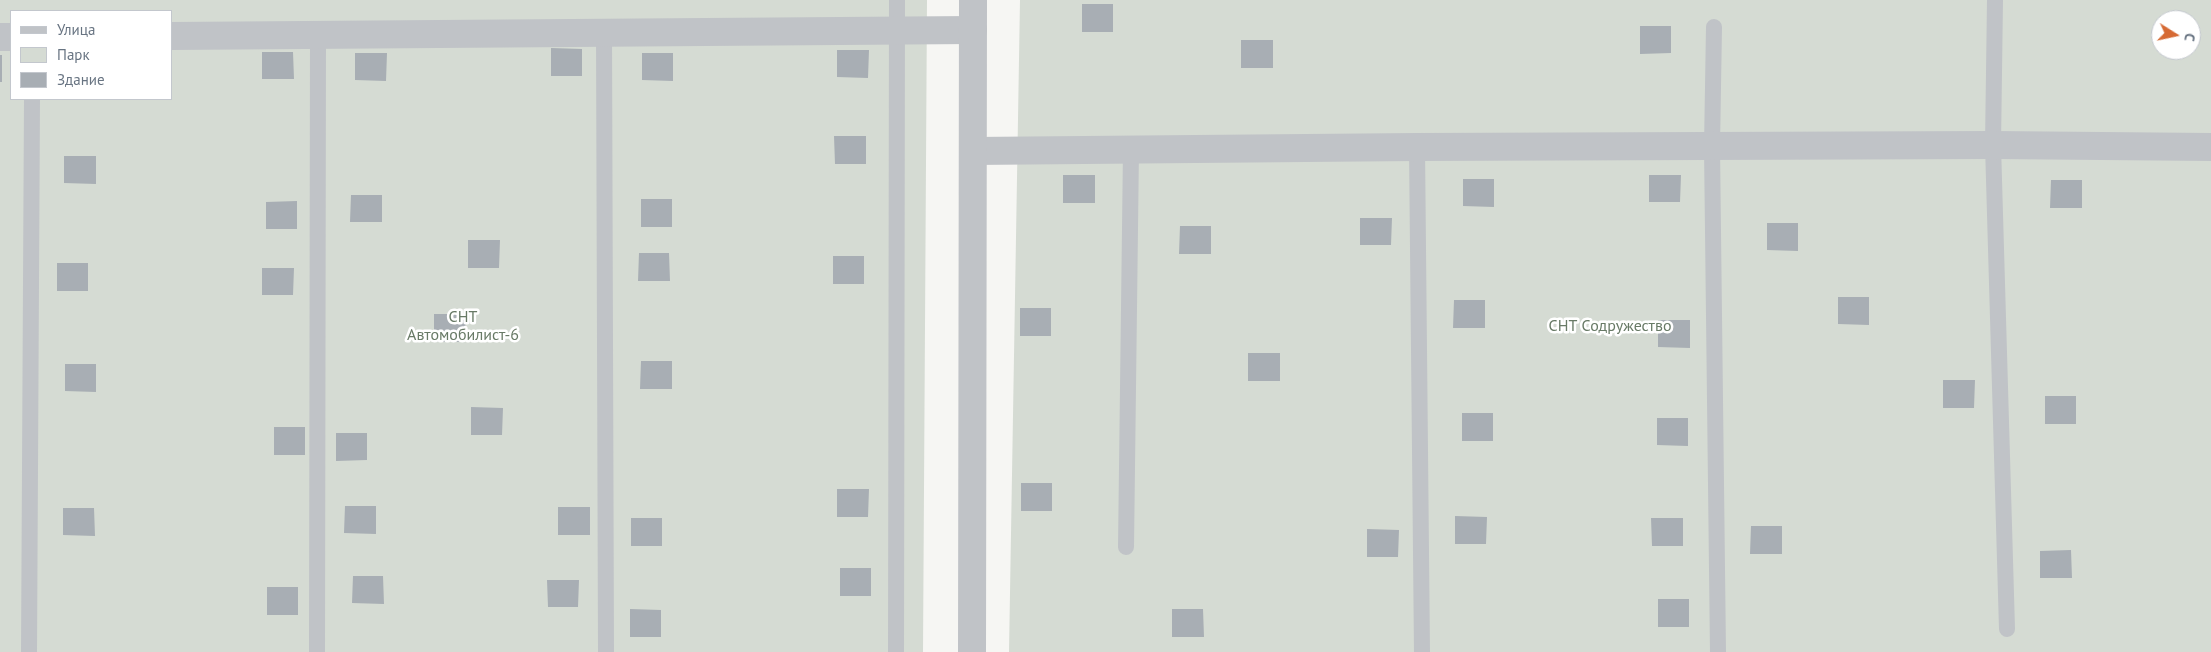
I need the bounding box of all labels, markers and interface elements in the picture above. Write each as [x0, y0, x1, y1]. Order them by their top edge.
legend [10, 10, 172, 100]
north arrow [2151, 10, 2201, 60]
text: Улица [57, 20, 95, 39]
text: С [2180, 32, 2199, 43]
text: Парк [57, 45, 90, 64]
text: Здание [57, 70, 105, 89]
park label: СНТ Автомобилист-6 [407, 307, 519, 345]
park label: СНТ Содружество [1549, 316, 1671, 336]

